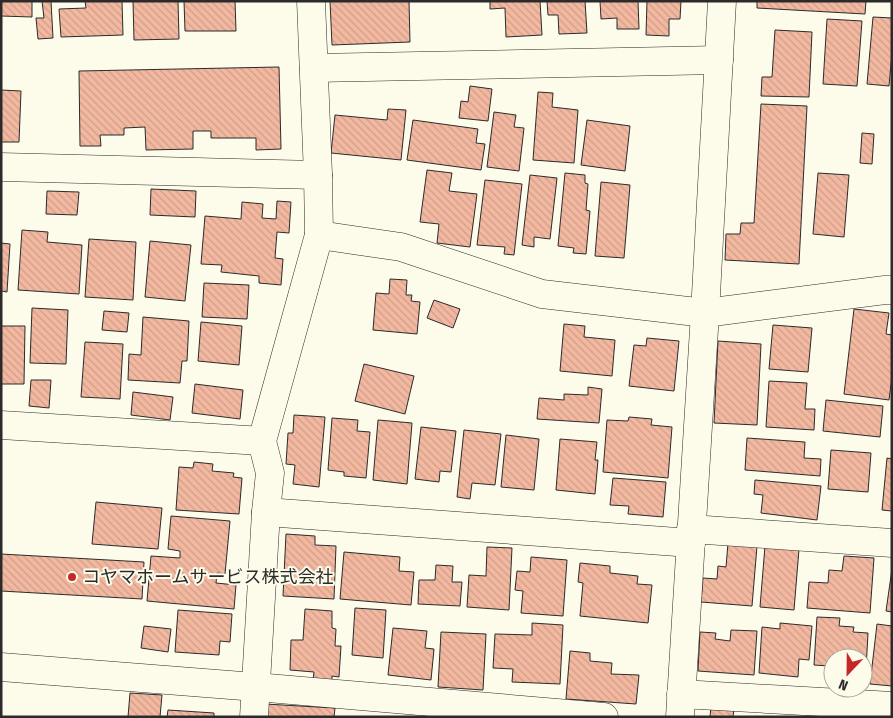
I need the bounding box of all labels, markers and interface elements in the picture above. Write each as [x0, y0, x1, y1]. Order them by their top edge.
place label: コヤマホームサービス株式会社 [82, 566, 333, 588]
marker: コヤマホームサービス株式会社 [66, 571, 78, 583]
north arrow [823, 648, 873, 698]
text: N [836, 675, 850, 694]

